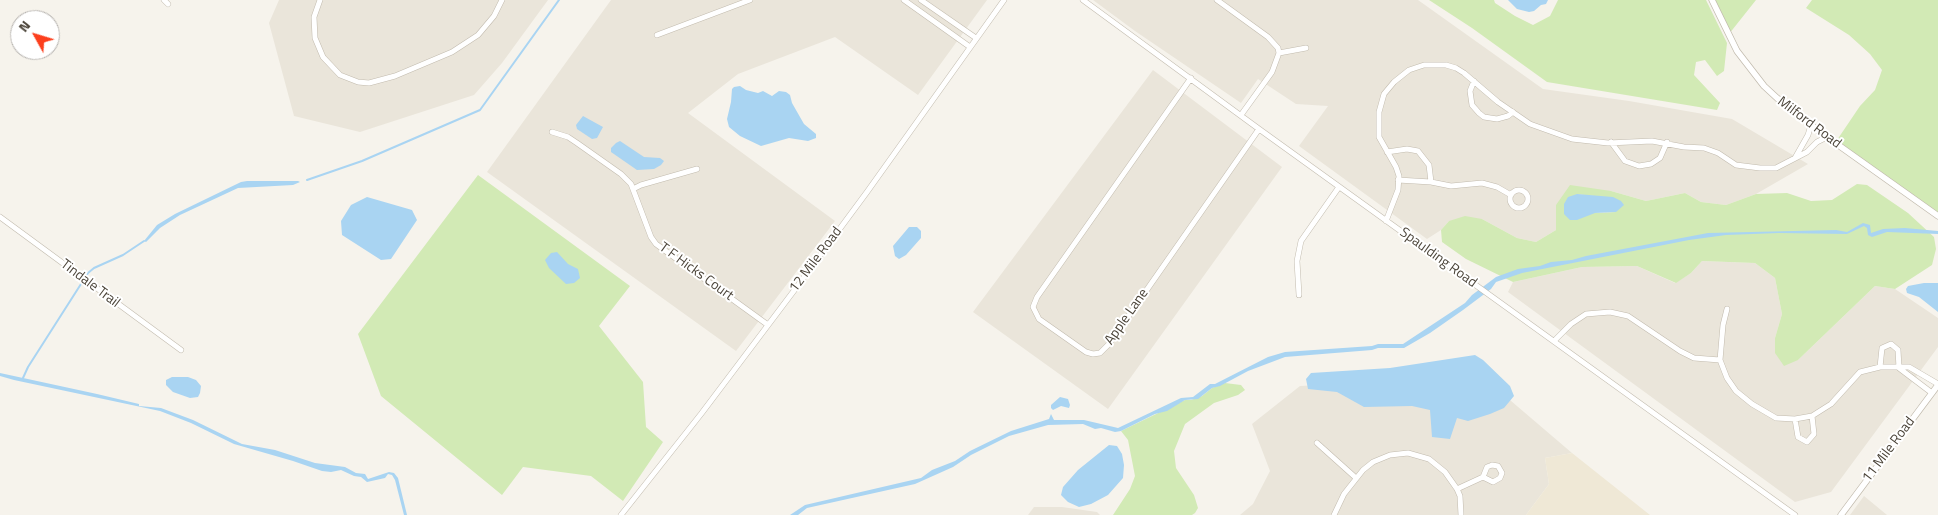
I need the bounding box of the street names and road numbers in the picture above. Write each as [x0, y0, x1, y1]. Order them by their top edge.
street label: Milford Road [1774, 94, 1844, 152]
street label: 12 Mile Road [786, 224, 846, 296]
street label: Spaulding Road [1396, 224, 1480, 292]
street label: T F Hicks Court [656, 239, 736, 305]
street label: Tindale Trail [57, 256, 123, 312]
street label: Apple Lane [1102, 286, 1152, 348]
street label: 11 Mile Road [1859, 414, 1919, 486]

